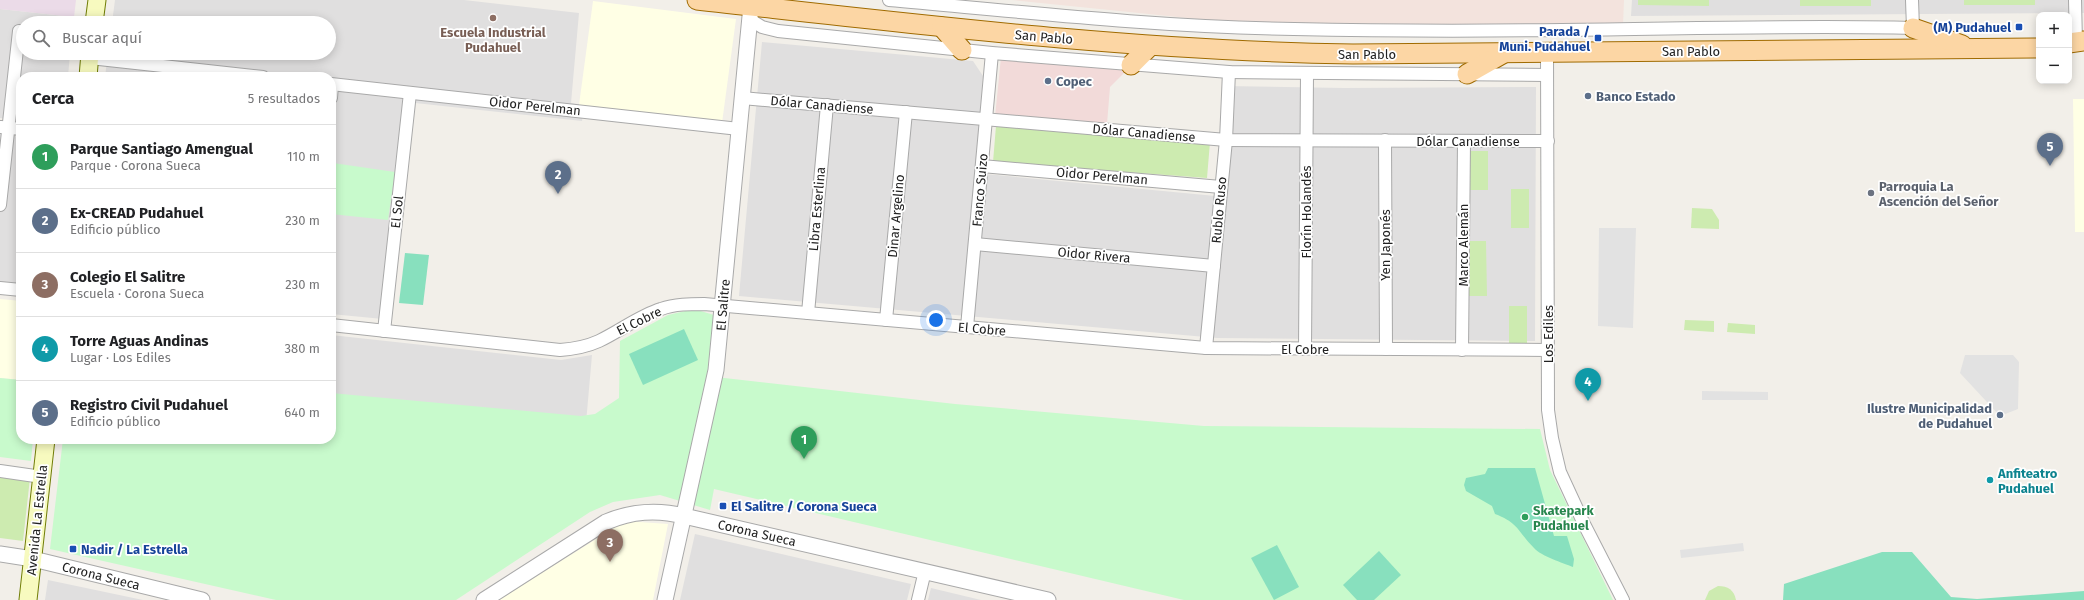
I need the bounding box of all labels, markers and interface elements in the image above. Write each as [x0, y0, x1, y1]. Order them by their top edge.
map controls [2036, 12, 2072, 84]
button: + [2036, 12, 2072, 48]
marker: Escuela Industrial Pudahuel [488, 13, 498, 23]
search box [16, 16, 336, 60]
place label: (M) Pudahuel [1933, 20, 2011, 35]
marker: (M) Pudahuel [2014, 22, 2024, 32]
place label: Parada / Muni. Pudahuel [1499, 24, 1590, 54]
place label: Escuela Industrial Pudahuel [440, 25, 546, 55]
icon: search [30, 27, 52, 49]
street label: San Pablo [1014, 27, 1074, 47]
text: Buscar aquí [62, 29, 142, 47]
marker: Parada / Muni. Pudahuel [1593, 33, 1603, 43]
street label: San Pablo [1662, 44, 1720, 59]
street label: San Pablo [1338, 47, 1396, 62]
button: − [2036, 48, 2072, 84]
place label: Copec [1056, 74, 1093, 89]
marker: Copec [1043, 76, 1053, 86]
text: Cerca [32, 88, 74, 109]
place label: Banco Estado [1596, 89, 1676, 104]
text: 5 resultados [248, 91, 320, 106]
marker: Banco Estado [1583, 91, 1593, 101]
street label: Dólar Canadiense [770, 93, 874, 117]
street label: Oidor Perelman [488, 94, 582, 118]
street label: Dólar Canadiense [1092, 121, 1196, 145]
pin: 5 [2037, 133, 2063, 166]
street label: Dólar Canadiense [1416, 134, 1520, 149]
text: Parque Santiago Amengual [70, 140, 253, 158]
text: 1 [42, 149, 48, 164]
text: 110 m [287, 149, 320, 164]
street label: Franco Suizo [969, 153, 991, 227]
text: Parque · Corona Sueca [70, 158, 201, 173]
pin: 2 [545, 161, 571, 194]
street label: Oidor Perelman [1055, 165, 1149, 187]
street label: Florín Holandés [1299, 165, 1314, 259]
street label: Libra Esterlina [806, 166, 828, 252]
street label: Dinar Argelino [885, 174, 907, 258]
street label: Rublo Ruso [1209, 176, 1229, 244]
place label: Parroquia La Ascención del Señor [1878, 179, 1999, 209]
marker: Parroquia La Ascención del Señor [1866, 188, 1876, 198]
street label: El Sol [388, 195, 406, 229]
text: Ex-CREAD Pudahuel [70, 204, 203, 222]
street label: Marco Alemán [1456, 204, 1471, 286]
street label: Yen Japonés [1378, 209, 1393, 281]
text: 2 [42, 213, 48, 228]
text: 230 m [285, 213, 320, 228]
text: Edificio público [70, 222, 161, 237]
street label: Oidor Rivera [1057, 244, 1131, 266]
text: Colegio El Salitre [70, 268, 185, 286]
text: 3 [42, 277, 48, 292]
text: 230 m [285, 277, 320, 292]
street label: El Salitre [713, 278, 733, 332]
text: Escuela · Corona Sueca [70, 286, 204, 301]
street label: El Cobre [614, 304, 664, 338]
street label: Los Ediles [1541, 305, 1556, 363]
your location [926, 310, 946, 330]
street label: El Cobre [957, 319, 1007, 339]
text: Torre Aguas Andinas [70, 332, 209, 350]
text: 4 [41, 341, 49, 356]
text: 380 m [285, 341, 320, 356]
street label: El Cobre [1281, 342, 1329, 357]
text: Lugar · Los Ediles [70, 350, 171, 365]
pin: 4 [1575, 368, 1601, 401]
text: Registro Civil Pudahuel [70, 396, 228, 414]
place label: Ilustre Municipalidad de Pudahuel [1867, 401, 1992, 431]
text: 5 [42, 405, 48, 420]
text: 640 m [284, 405, 320, 420]
marker: Ilustre Municipalidad de Pudahuel [1995, 410, 2005, 420]
text: Edificio público [70, 414, 161, 429]
pin: 1 [791, 426, 817, 459]
street label: Avenida La Estrella [24, 464, 50, 576]
place label: Anfiteatro Pudahuel [1997, 466, 2058, 496]
marker: Anfiteatro Pudahuel [1985, 475, 1995, 485]
place label: El Salitre / Corona Sueca [731, 499, 877, 514]
marker: El Salitre / Corona Sueca [718, 501, 728, 511]
place label: Skatepark Pudahuel [1533, 503, 1594, 533]
marker: Skatepark Pudahuel [1520, 512, 1530, 522]
street label: Corona Sueca [716, 517, 798, 549]
pin: 3 [597, 529, 623, 562]
place label: Nadir / La Estrella [81, 542, 188, 557]
marker: Nadir / La Estrella [68, 544, 78, 554]
street label: Corona Sueca [60, 559, 142, 593]

